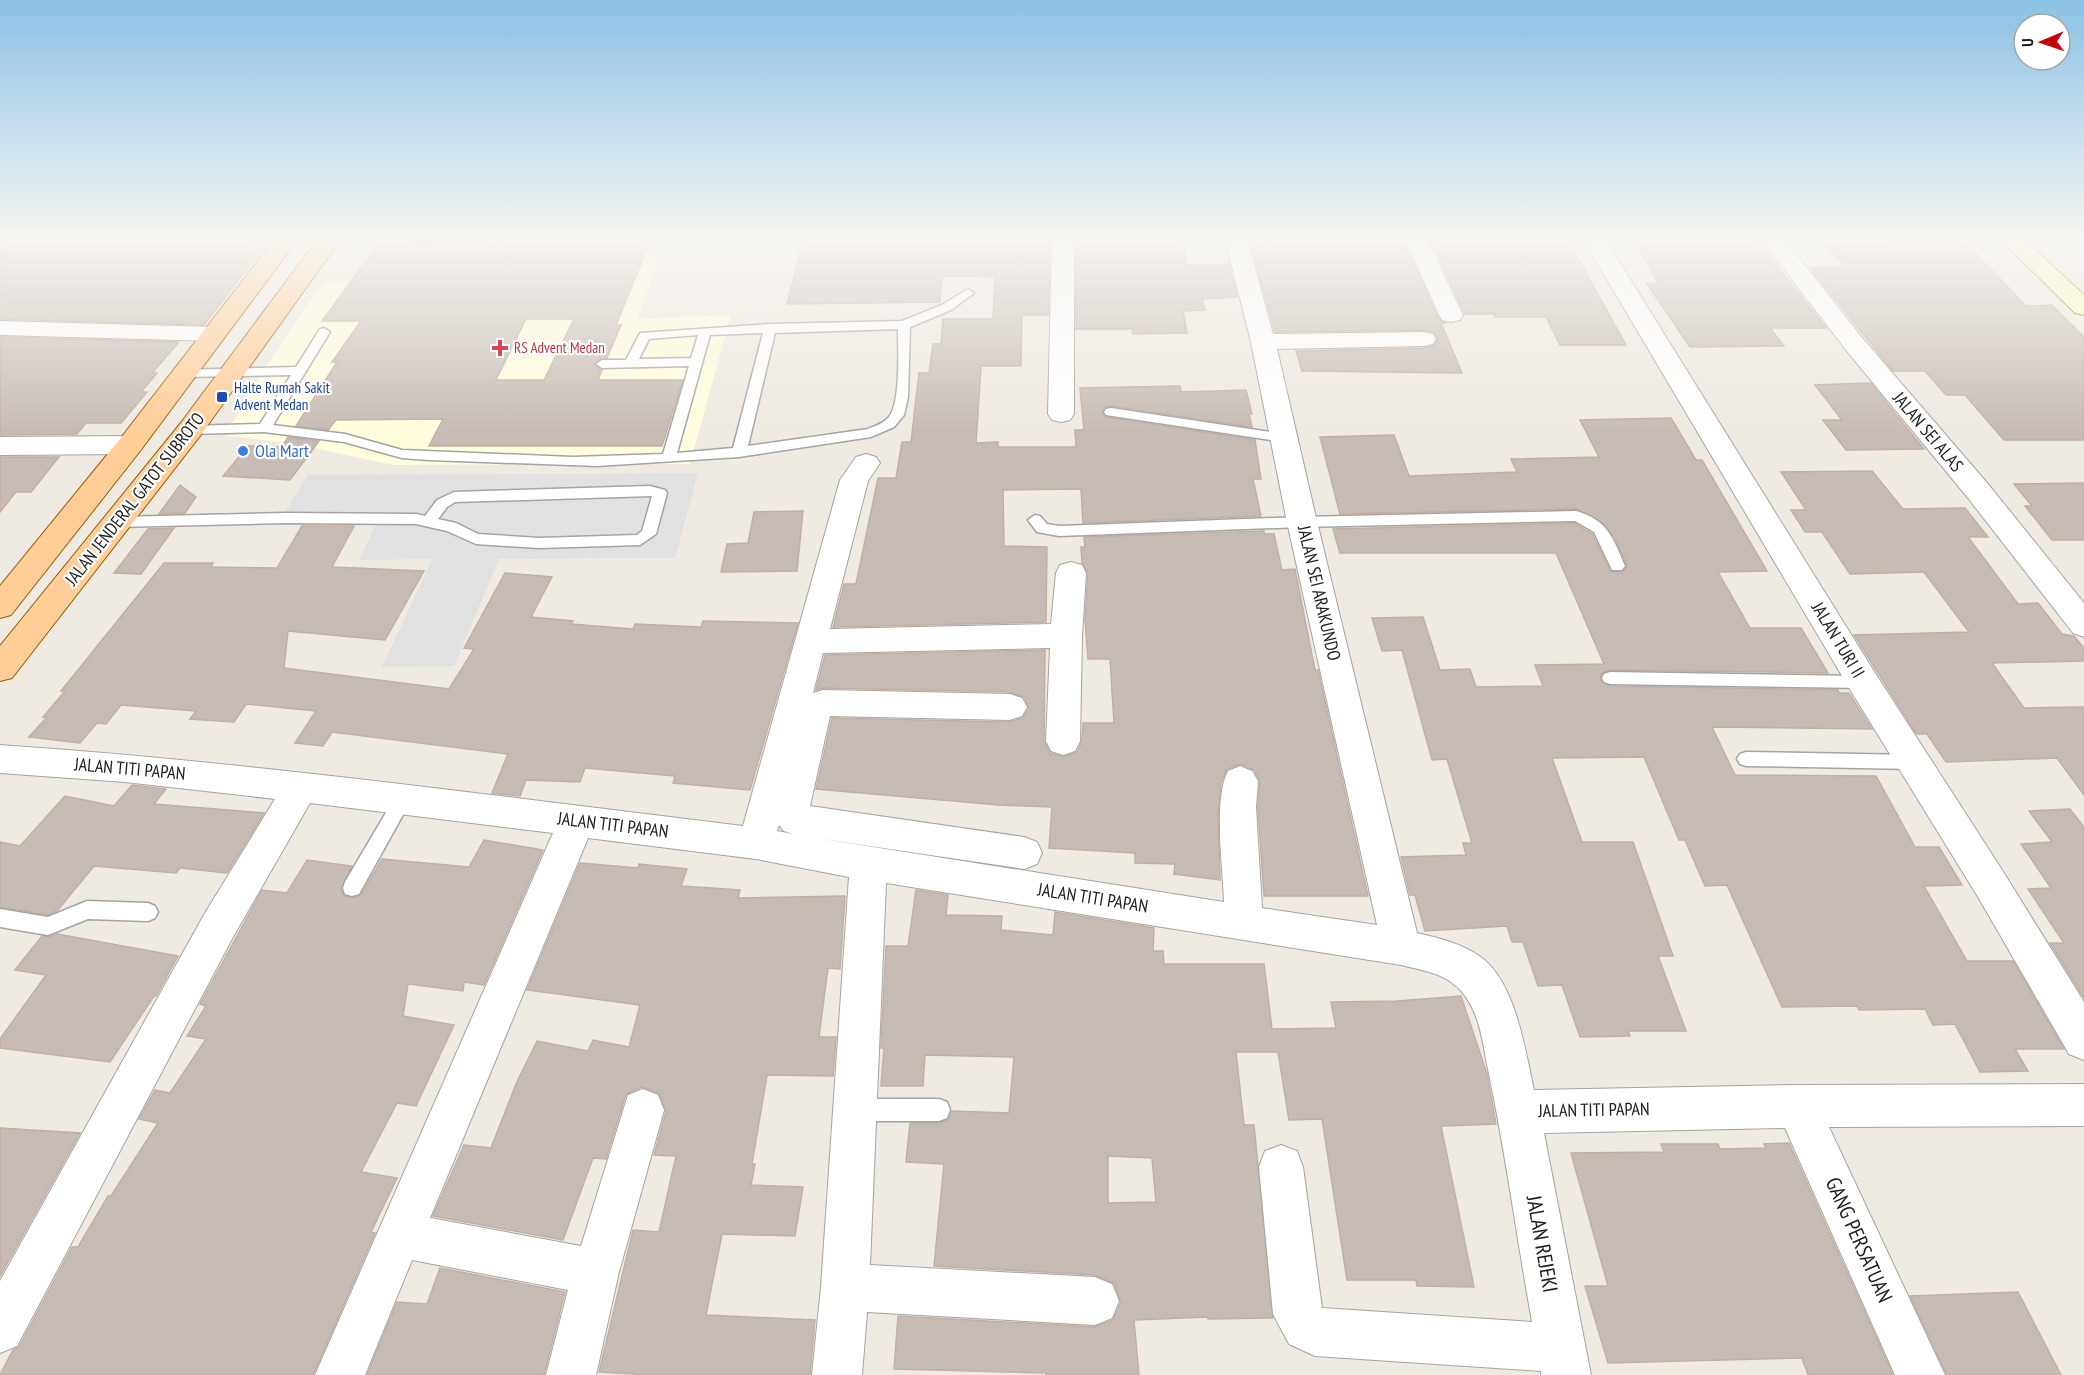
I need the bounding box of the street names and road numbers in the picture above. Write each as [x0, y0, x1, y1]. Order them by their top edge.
street label: JALAN SEI ALAS [1888, 386, 1969, 477]
street label: JALAN JENDERAL GATOT SUBROTO [59, 408, 209, 591]
street label: JALAN SEI ARAKUNDO [1293, 522, 1346, 663]
street label: JALAN TURI II [1806, 597, 1870, 682]
street label: JALAN TITI PAPAN [73, 752, 186, 785]
street label: JALAN TITI PAPAN [555, 806, 670, 843]
street label: JALAN TITI PAPAN [1035, 877, 1150, 918]
street label: JALAN TITI PAPAN [1537, 1097, 1650, 1122]
street label: GANG PERSATUAN [1820, 1173, 1899, 1307]
street label: JALAN REJEKI [1521, 1192, 1564, 1294]

